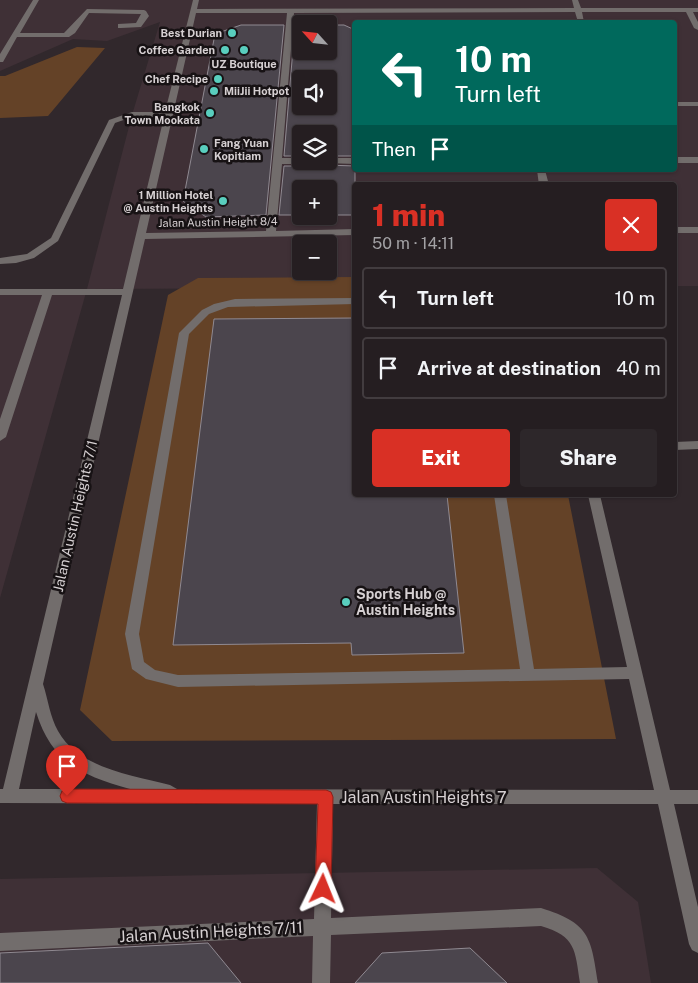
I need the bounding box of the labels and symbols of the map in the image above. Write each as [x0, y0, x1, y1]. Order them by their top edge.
north arrow [292, 15, 338, 60]
place label: Best Durian [161, 27, 222, 39]
marker: Best Durian [226, 27, 238, 39]
place label: Coffee Garden [139, 44, 215, 56]
marker: Coffee Garden [219, 44, 231, 56]
marker: UZ Boutique [238, 44, 250, 56]
place label: UZ Boutique [211, 58, 277, 70]
place label: Chef Recipe [145, 73, 208, 85]
marker: Chef Recipe [212, 73, 224, 85]
marker: MiiJii Hotpot [208, 85, 220, 97]
place label: MiiJii Hotpot [224, 85, 290, 97]
place label: Bangkok Town Mookata [125, 101, 201, 126]
marker: Bangkok Town Mookata [204, 107, 216, 119]
place label: Fang Yuan Kopitiam [214, 137, 269, 162]
marker: Fang Yuan Kopitiam [198, 143, 210, 155]
place label: 1 Million Hotel @ Austin Heights [124, 189, 213, 214]
marker: 1 Million Hotel @ Austin Heights [217, 195, 229, 207]
street label: Jalan Austin Height 8/4 [158, 215, 278, 229]
street label: Jalan Austin Heights 7/1 [50, 439, 100, 593]
place label: Sports Hub @ Austin Heights [356, 586, 455, 618]
marker: Sports Hub @ Austin Heights [340, 596, 352, 608]
pin [46, 745, 88, 796]
street label: Jalan Austin Heights 7 [341, 788, 507, 807]
position arrow [296, 862, 348, 914]
street label: Jalan Austin Heights 7/11 [119, 918, 303, 946]

